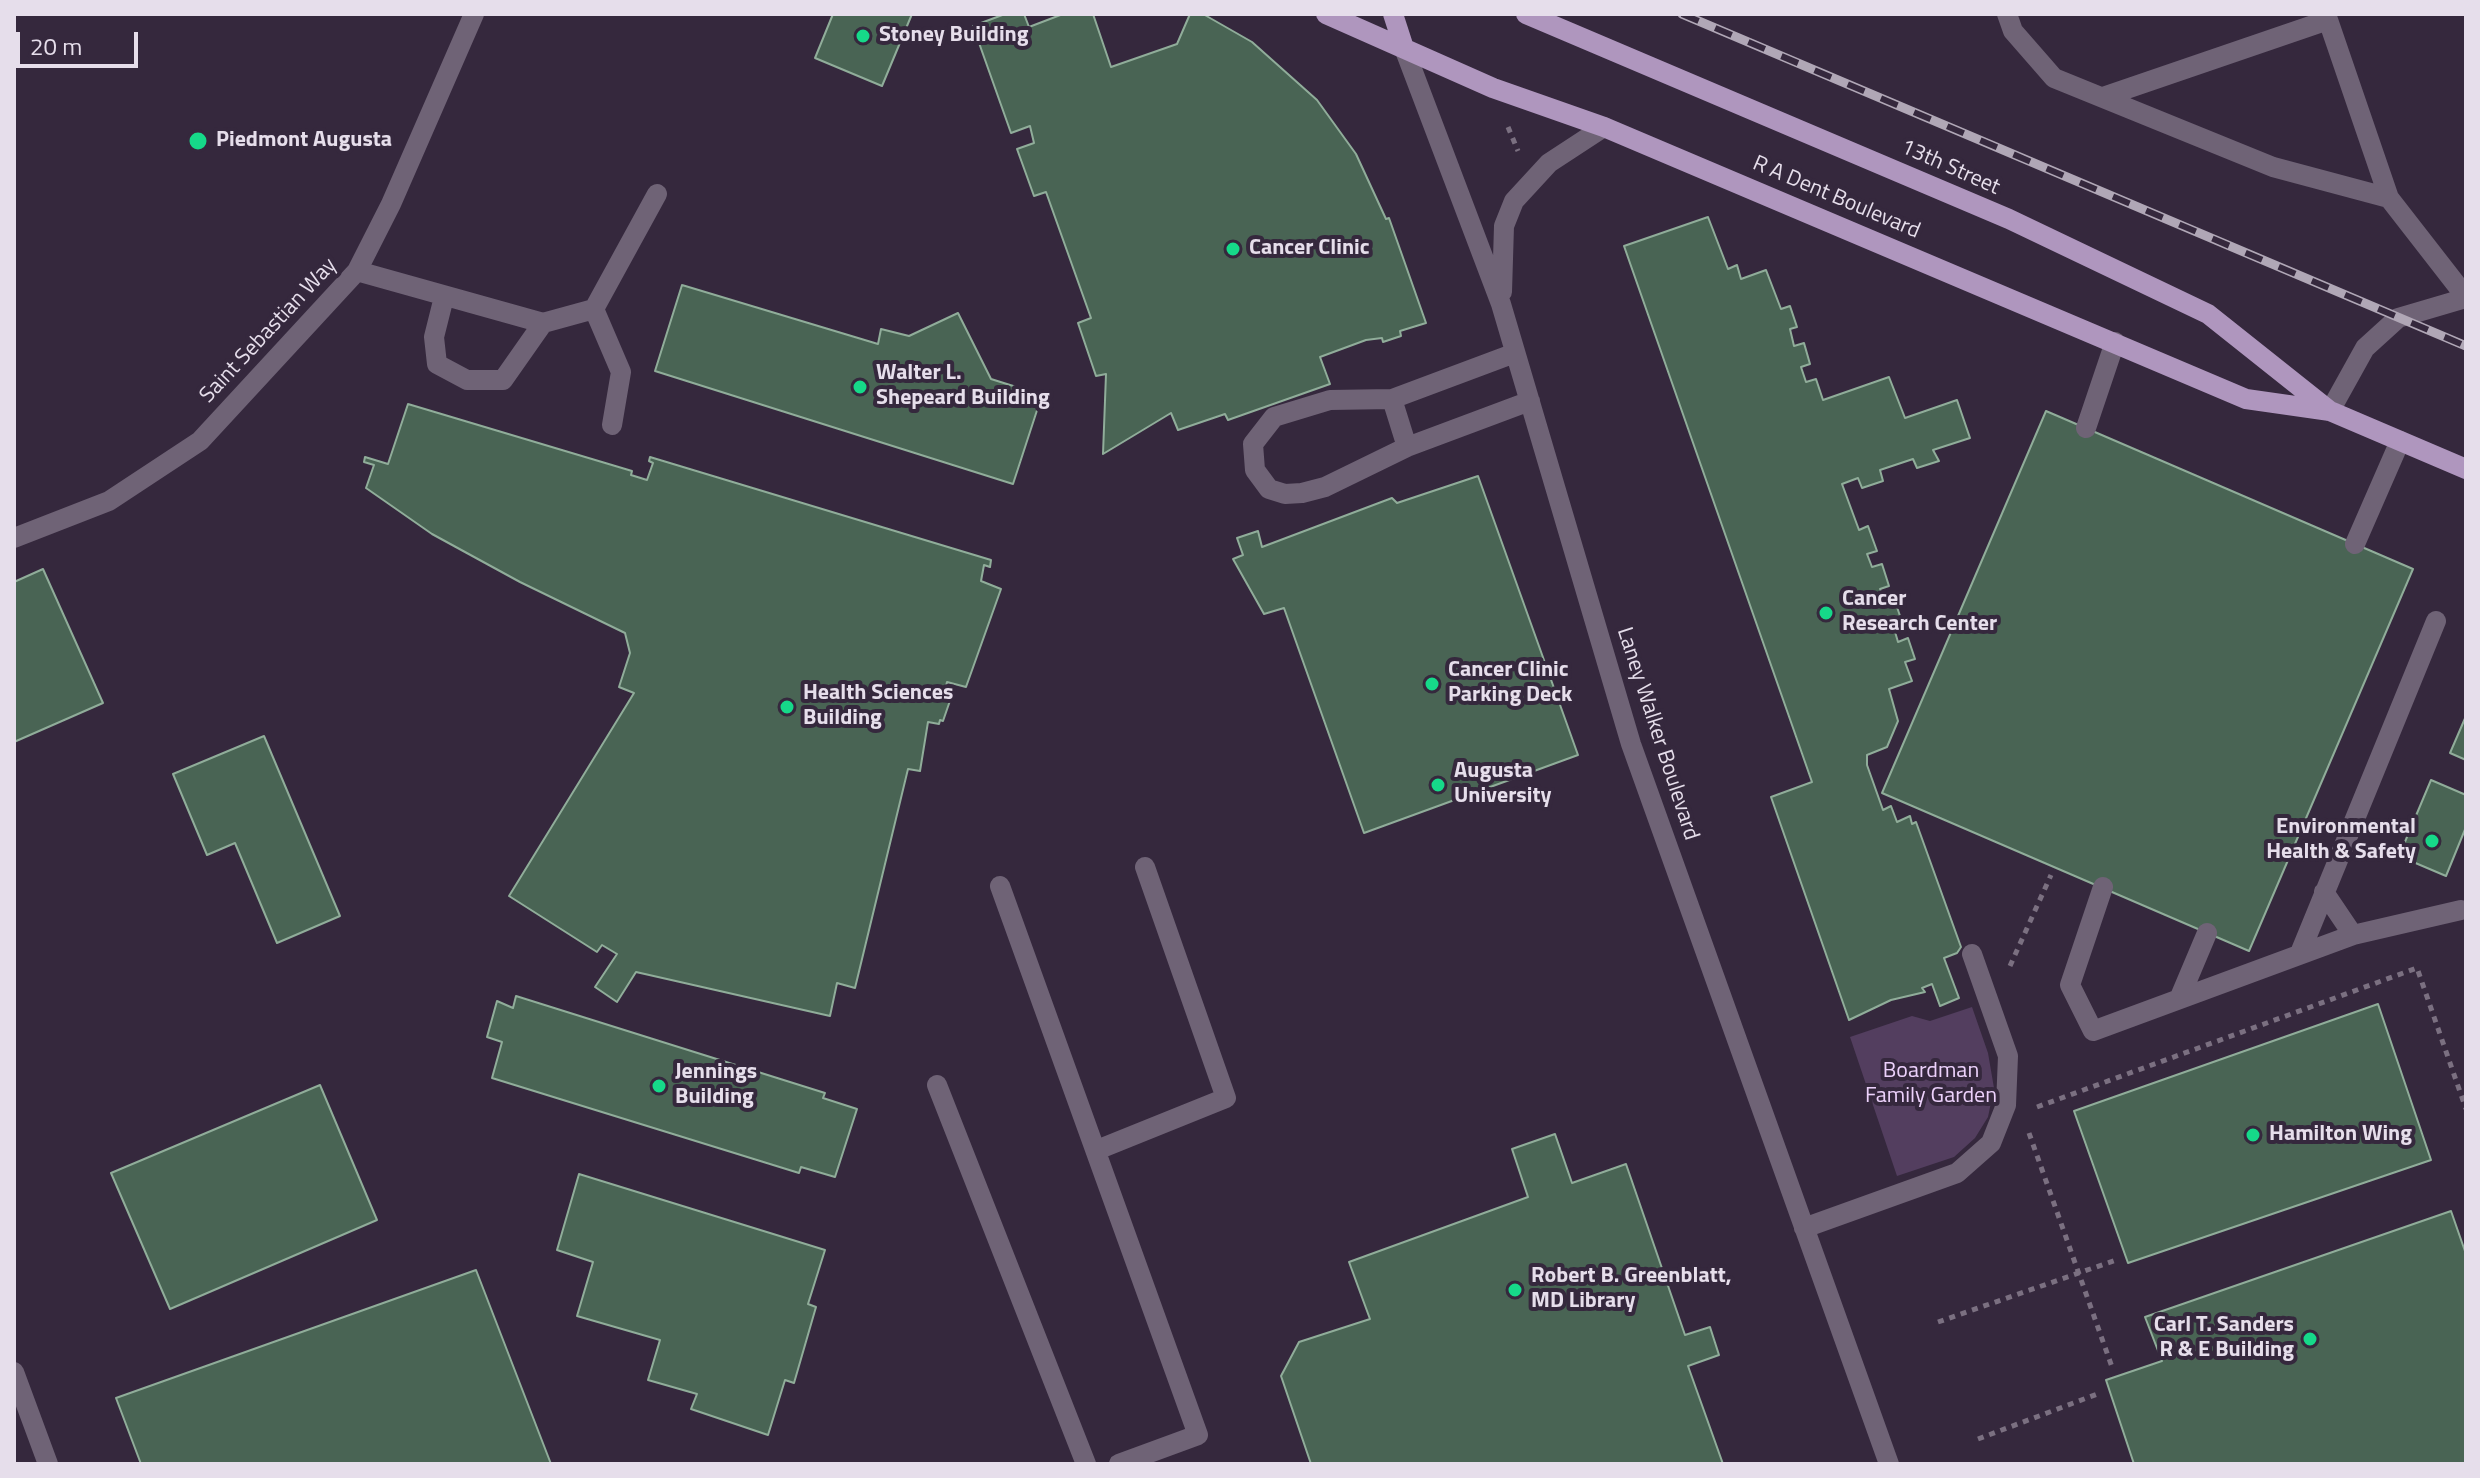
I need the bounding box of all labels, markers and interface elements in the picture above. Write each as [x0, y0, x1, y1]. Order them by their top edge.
scale bar [20, 16, 142, 66]
place label: Stoney Building [879, 23, 1028, 49]
marker: Stoney Building [854, 27, 872, 45]
text: 20 m [30, 28, 82, 64]
place label: Piedmont Augusta [216, 128, 392, 154]
marker: Piedmont Augusta [187, 130, 209, 152]
street label: 13th Street [1896, 134, 2004, 202]
street label: R A Dent Boulevard [1748, 151, 1924, 245]
place label: Cancer Clinic [1249, 236, 1370, 262]
marker: Cancer Clinic [1224, 240, 1242, 258]
street label: Saint Sebastian Way [195, 253, 343, 409]
place label: Walter L. Shepeard Building [876, 361, 1050, 412]
marker: Walter L. Shepeard Building [851, 378, 869, 396]
place label: Cancer Research Center [1842, 587, 1997, 638]
marker: Cancer Research Center [1817, 604, 1835, 622]
street label: Laney Walker Boulevard [1610, 624, 1704, 844]
place label: Cancer Clinic Parking Deck [1448, 658, 1572, 710]
marker: Cancer Clinic Parking Deck [1423, 675, 1441, 693]
place label: Health Sciences Building [803, 681, 953, 732]
marker: Health Sciences Building [778, 698, 796, 716]
place label: Augusta University [1454, 759, 1551, 810]
marker: Augusta University [1429, 776, 1447, 794]
place label: Environmental Health & Safety [2266, 815, 2416, 866]
marker: Environmental Health & Safety [2423, 832, 2441, 850]
park label: Boardman Family Garden [1865, 1059, 1997, 1110]
place label: Jennings Building [675, 1060, 757, 1112]
marker: Jennings Building [650, 1077, 668, 1095]
place label: Hamilton Wing [2269, 1122, 2412, 1148]
marker: Hamilton Wing [2244, 1126, 2262, 1144]
place label: Robert B. Greenblatt, MD Library [1531, 1264, 1731, 1316]
marker: Robert B. Greenblatt, MD Library [1506, 1281, 1524, 1299]
place label: Carl T. Sanders R & E Building [2154, 1313, 2294, 1364]
marker: Carl T. Sanders R & E Building [2301, 1330, 2319, 1348]

